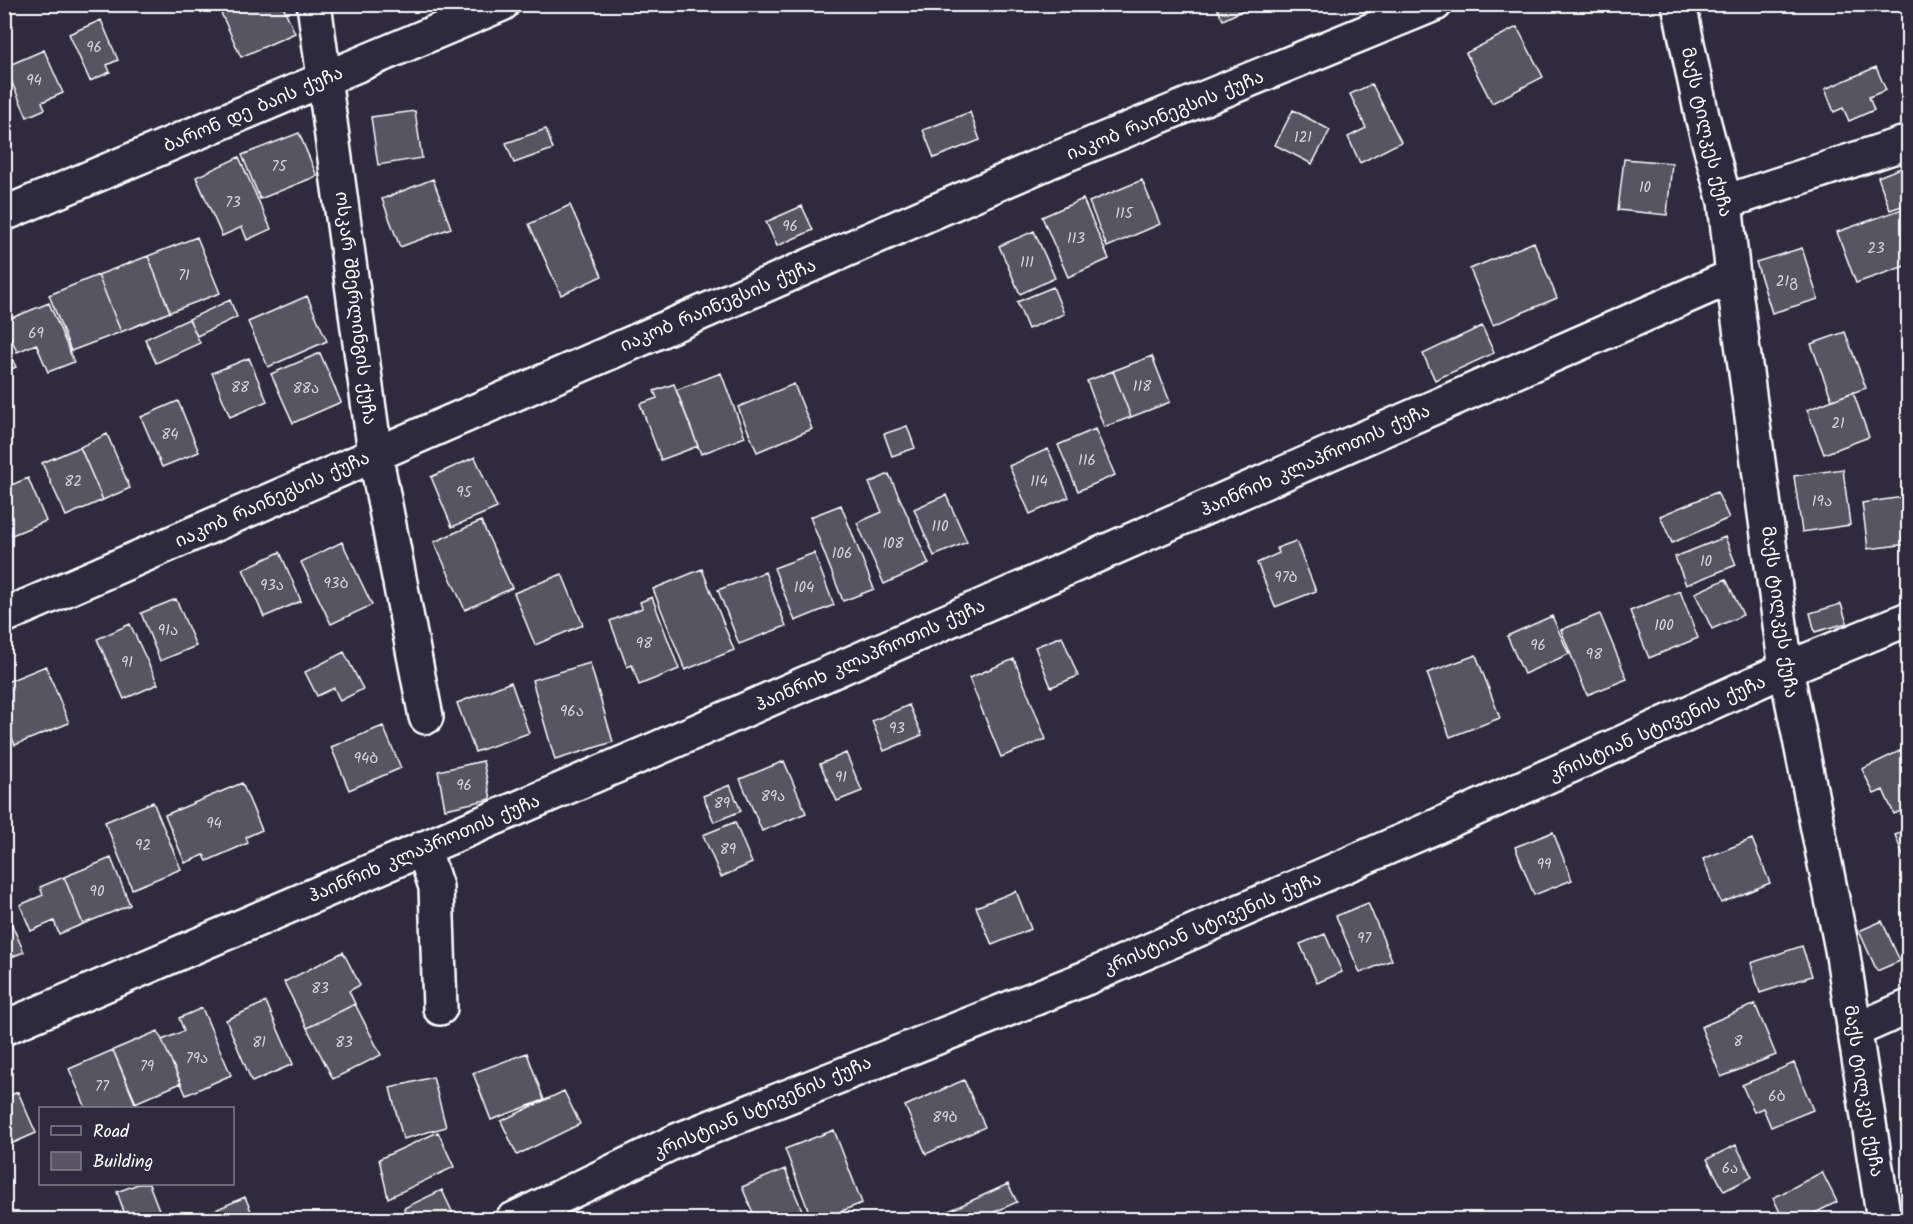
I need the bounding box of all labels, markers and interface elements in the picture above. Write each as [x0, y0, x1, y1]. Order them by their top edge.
house number: 96 [86, 36, 102, 60]
street label: მაქს ტილკეს ქუჩა [1672, 44, 1739, 220]
street label: ბარონ დე ბაის ქუჩა [159, 59, 348, 161]
street label: იაკობ რაინეგსის ქუჩა [1062, 63, 1269, 169]
house number: 94 [26, 69, 42, 93]
house number: 121 [1294, 126, 1312, 150]
house number: 75 [272, 155, 287, 179]
house number: 10 [1639, 176, 1652, 200]
street label: ოსკარ შმერლინგის ქუჩა [326, 190, 383, 427]
house number: 73 [225, 191, 241, 215]
house number: 115 [1115, 202, 1134, 226]
house number: 96 [782, 215, 798, 239]
house number: 113 [1067, 227, 1085, 251]
house number: 23 [1867, 237, 1885, 261]
house number: 111 [1020, 251, 1034, 275]
street label: იაკობ რაინეგსის ქუჩა [616, 252, 821, 361]
house number: 71 [178, 264, 190, 288]
house number: 21გ [1776, 270, 1798, 294]
house number: 69 [28, 322, 45, 346]
house number: 118 [1133, 375, 1152, 399]
house number: 88 [231, 376, 250, 400]
house number: 88ა [293, 377, 319, 401]
street label: ჰაინრიხ კლაპროთის ქუჩა [1196, 397, 1435, 525]
house number: 21 [1831, 412, 1845, 436]
house number: 84 [161, 423, 179, 447]
street label: იაკობ რაინეგსის ქუჩა [170, 444, 375, 556]
house number: 116 [1078, 449, 1096, 473]
house number: 82 [64, 470, 82, 494]
house number: 114 [1030, 470, 1048, 494]
house number: 95 [456, 481, 473, 505]
house number: 19ა [1812, 490, 1832, 514]
house number: 110 [932, 515, 949, 539]
street label: მაქს ტილკეს ქუჩა [1752, 524, 1805, 700]
house number: 108 [882, 532, 905, 556]
house number: 106 [832, 542, 852, 566]
house number: 10 [1700, 550, 1713, 574]
house number: 97ბ [1274, 566, 1298, 590]
house number: 93ბ [324, 572, 348, 596]
house number: 93ა [260, 574, 284, 598]
house number: 104 [794, 576, 814, 600]
street label: ჰაინრიხ კლაპროთის ქუჩა [751, 592, 990, 720]
house number: 100 [1654, 614, 1674, 638]
house number: 91ა [158, 619, 178, 643]
house number: 98 [636, 632, 653, 656]
house number: 96 [1530, 634, 1546, 658]
house number: 98 [1586, 643, 1603, 667]
house number: 91 [121, 651, 133, 675]
street label: კრისტიან სტივენის ქუჩა [1544, 668, 1771, 790]
house number: 96ა [560, 700, 584, 724]
house number: 93 [889, 717, 905, 741]
house number: 94ბ [354, 747, 378, 771]
house number: 91 [835, 766, 847, 790]
house number: 96 [456, 774, 472, 798]
house number: 89ა [761, 785, 785, 809]
street label: ჰაინრიხ კლაპროთის ქუჩა [304, 787, 545, 911]
house number: 89 [714, 792, 731, 816]
house number: 94 [206, 812, 222, 836]
house number: 92 [135, 834, 151, 858]
house number: 89 [720, 838, 737, 862]
house number: 99 [1537, 853, 1552, 877]
street label: კრისტიან სტივენის ქუჩა [1099, 865, 1326, 984]
house number: 90 [90, 880, 105, 904]
house number: 97 [1357, 927, 1372, 951]
house number: 83 [311, 977, 329, 1001]
street label: მაქს ტილკეს ქუჩა [1835, 1003, 1890, 1179]
house number: 8 [1733, 1030, 1743, 1054]
house number: 81 [252, 1031, 266, 1055]
house number: 83 [335, 1031, 353, 1055]
house number: 79ა [186, 1047, 208, 1071]
street label: კრისტიან სტივენის ქუჩა [649, 1049, 876, 1168]
house number: 79 [140, 1055, 155, 1079]
house number: 77 [95, 1075, 110, 1099]
house number: 6ბ [1768, 1085, 1786, 1109]
house number: 89ბ [932, 1106, 958, 1130]
legend [39, 1107, 234, 1185]
text: Road [93, 1118, 130, 1147]
text: Building [93, 1148, 153, 1177]
house number: 6ა [1722, 1157, 1738, 1181]

